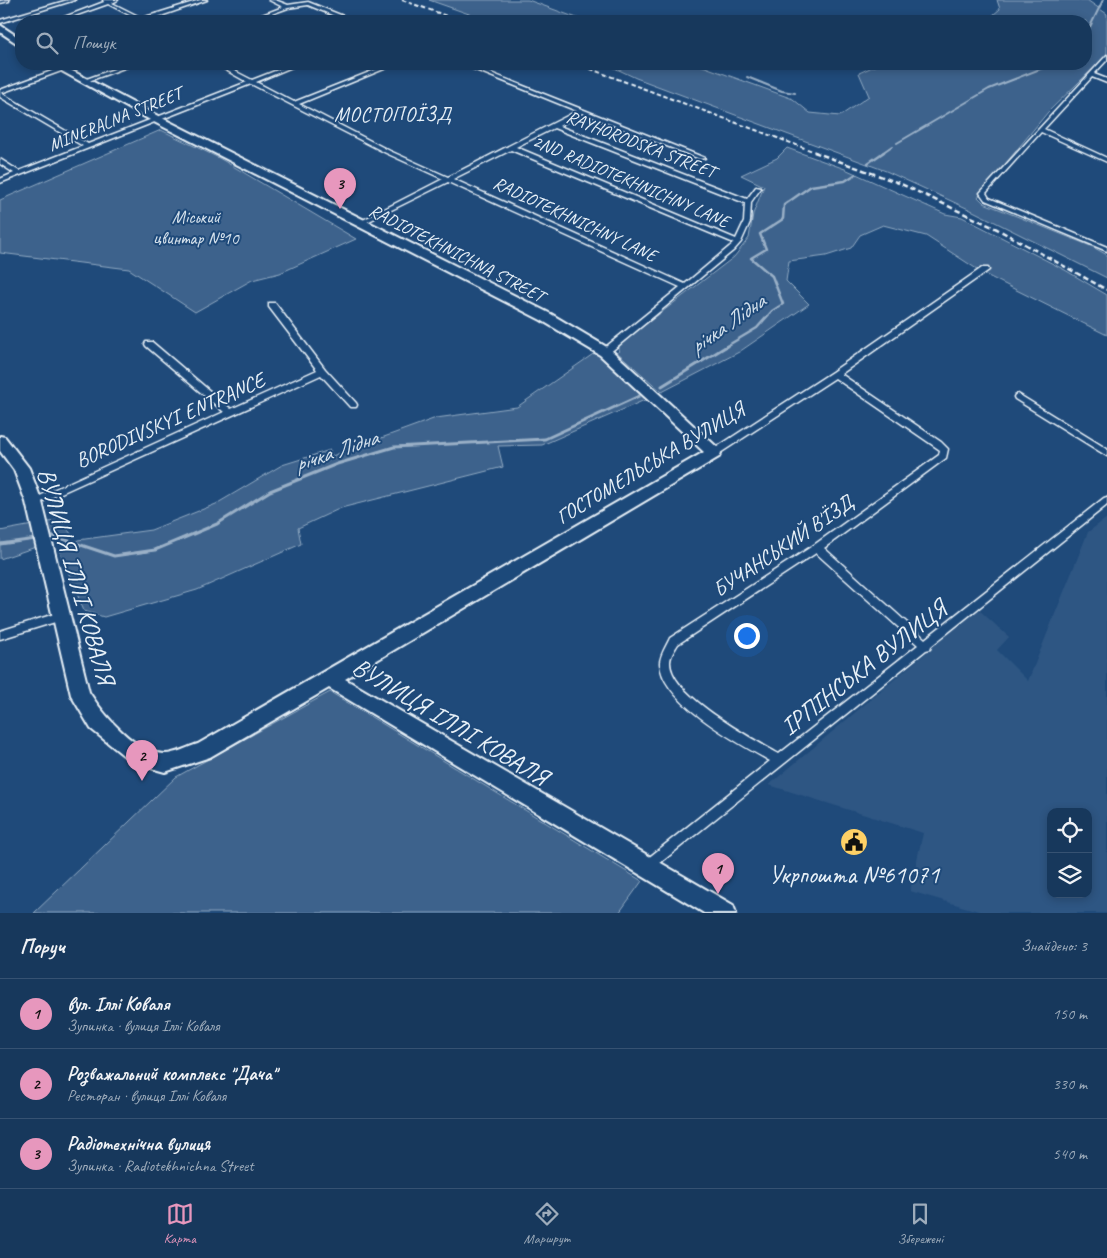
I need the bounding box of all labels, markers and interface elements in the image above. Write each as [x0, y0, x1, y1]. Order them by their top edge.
search box [15, 15, 1092, 70]
icon: search [33, 29, 61, 57]
text: Пошук [73, 31, 115, 55]
street label: MINERALNA STREET [45, 80, 189, 156]
district label: МОСТОПОЇЗД [334, 102, 452, 127]
street label: RAYHORODSKA STREET [563, 105, 723, 184]
street label: 2ND RADIOTEKHNICHNY LANE [530, 130, 732, 232]
pin: 3 [324, 168, 356, 209]
street label: RADIOTEKHNICHNY LANE [490, 172, 660, 266]
street label: RADIOTEKHNICHNA STREET [366, 199, 552, 309]
park label: Міський цвинтар №10 [153, 206, 241, 249]
water label: річка Лідна [683, 286, 773, 361]
street label: BORODIVSKYI ENTRANCE [71, 365, 271, 473]
street label: ГОСТОМЕЛЬСЬКА ВУЛИЦЯ [551, 395, 752, 530]
water label: річка Лідна [290, 423, 384, 479]
street label: ВУЛИЦЯ ІЛЛІ КОВАЛЯ [30, 465, 123, 691]
street label: БУЧАНСЬКИЙ В'ЇЗД [708, 488, 860, 603]
street label: ІРПІНСЬКА ВУЛИЦЯ [774, 590, 956, 742]
your location [734, 623, 760, 649]
street label: ВУЛИЦЯ ІЛЛІ КОВАЛЯ [347, 651, 558, 795]
pin: 2 [126, 740, 158, 781]
map controls [1047, 808, 1092, 898]
button: locate [1047, 808, 1092, 853]
public building icon: Укрпошта №61071 [839, 827, 869, 857]
pin: 1 [702, 853, 734, 894]
button: layers [1047, 853, 1092, 898]
place label: Укрпошта №61071 [769, 859, 941, 891]
text: Поруч [20, 933, 65, 959]
text: Знайдено: 3 [1021, 936, 1087, 956]
text: вул. Іллі Коваля [67, 992, 170, 1016]
text: 1 [32, 1004, 40, 1024]
text: 150 m [1053, 1004, 1087, 1024]
text: Зупинка · вулиця Іллі Коваля [67, 1016, 220, 1036]
text: Розважальний комплекс "Дача" [67, 1062, 276, 1086]
text: 2 [32, 1074, 40, 1094]
text: 330 m [1053, 1074, 1087, 1094]
text: Ресторан · вулиця Іллі Коваля [67, 1086, 226, 1106]
text: Радіотехнічна вулиця [67, 1132, 210, 1156]
text: 3 [32, 1144, 40, 1164]
text: 540 m [1053, 1144, 1087, 1164]
text: Зупинка · Radiotekhnichna Street [67, 1156, 254, 1176]
tab: Карта [164, 1200, 196, 1247]
tab: Маршрут [524, 1200, 570, 1247]
tab: Збережені [898, 1200, 943, 1247]

